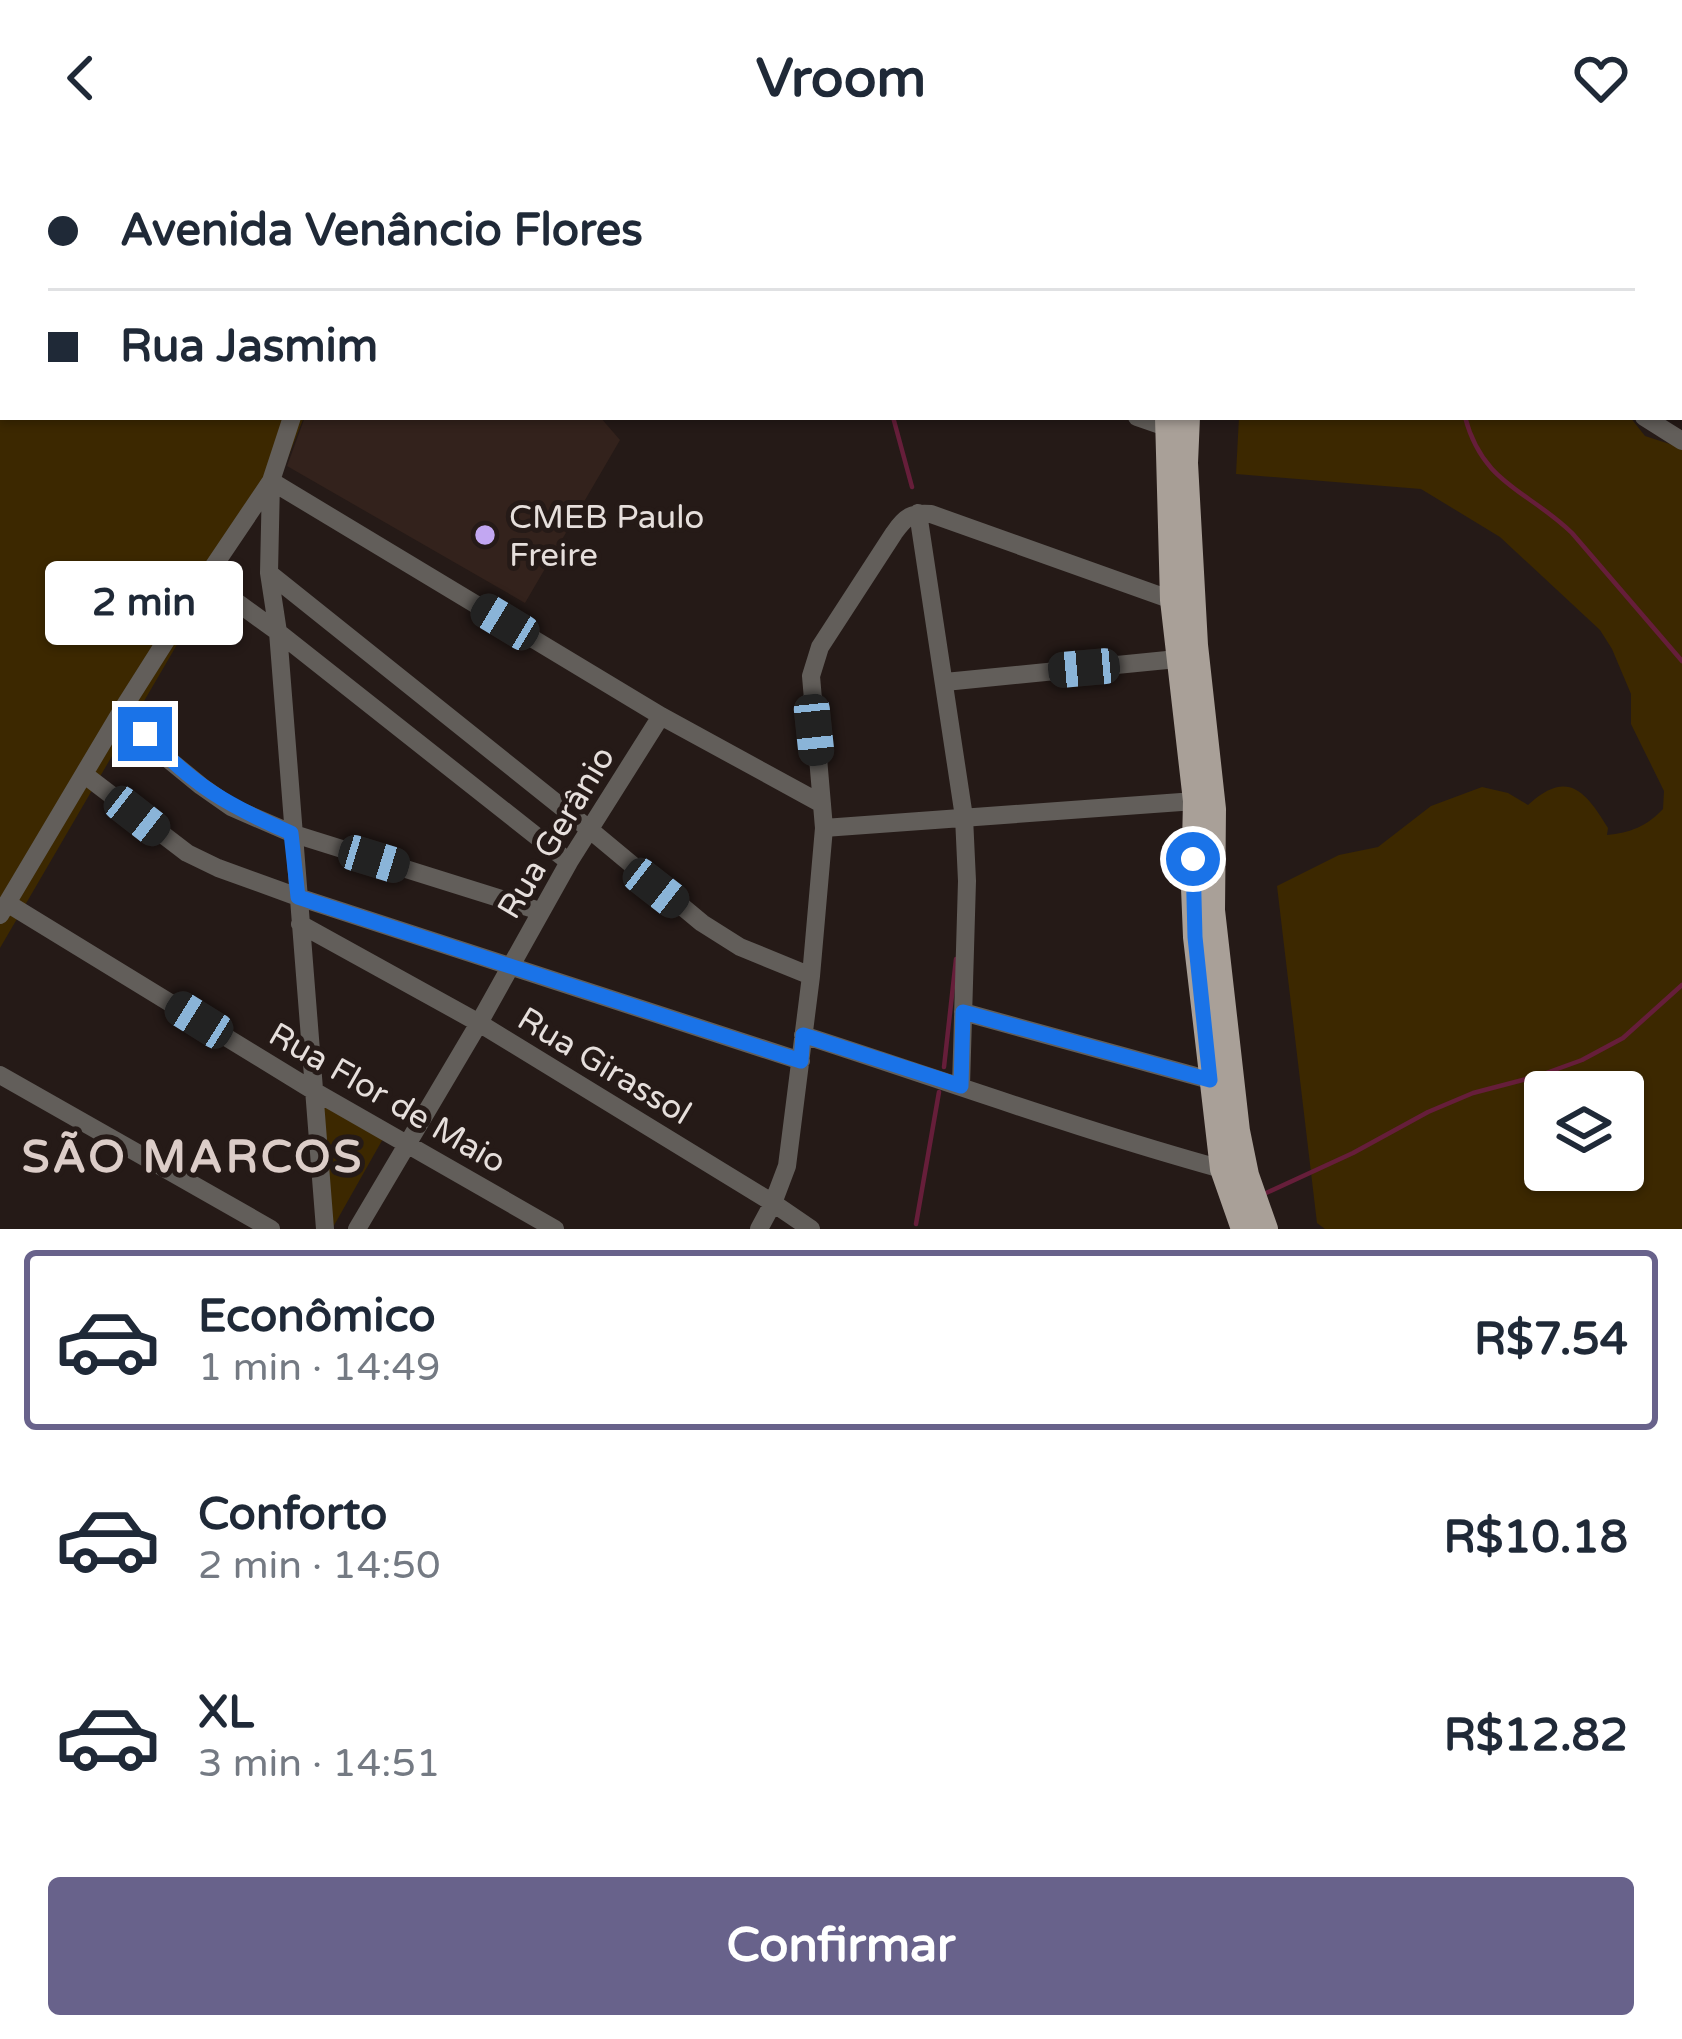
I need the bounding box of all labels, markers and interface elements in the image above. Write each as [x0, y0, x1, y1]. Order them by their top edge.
icon: back [48, 45, 114, 111]
icon: heart [1568, 45, 1634, 111]
text: Vroom [756, 46, 926, 111]
text: Avenida Venâncio Flores [120, 204, 643, 258]
text: Rua Jasmim [120, 320, 378, 374]
place label: CMEB Paulo Freire [509, 498, 704, 575]
marker: CMEB Paulo Freire [472, 522, 498, 548]
callout: 2 min [46, 560, 244, 644]
text: 2 min [92, 579, 196, 626]
car [465, 588, 545, 656]
car [1047, 647, 1121, 689]
car [792, 692, 836, 768]
route end [118, 707, 172, 761]
street label: Rua Gerânio [490, 740, 623, 926]
car [98, 780, 176, 852]
car [334, 831, 414, 887]
route start [1166, 832, 1220, 886]
car [617, 852, 695, 924]
car [159, 986, 239, 1054]
street label: Rua Girassol [511, 999, 698, 1133]
street label: Rua Flor de Maio [262, 1015, 513, 1182]
map controls [1524, 1071, 1644, 1191]
button: layers [1524, 1071, 1644, 1191]
district label: SÃO MARCOS [22, 1131, 364, 1185]
icon: car [54, 1286, 162, 1394]
text: Econômico [198, 1290, 436, 1344]
text: R$7.54 [1474, 1313, 1628, 1367]
text: 1 min · 14:49 [198, 1344, 440, 1391]
icon: car [54, 1484, 162, 1592]
text: Conforto [198, 1488, 387, 1542]
text: R$10.18 [1443, 1511, 1628, 1565]
text: 2 min · 14:50 [198, 1542, 440, 1589]
icon: car [54, 1682, 162, 1790]
text: XL [198, 1686, 254, 1740]
text: R$12.82 [1444, 1709, 1628, 1763]
text: 3 min · 14:51 [198, 1740, 440, 1787]
button: Confirmar [48, 1877, 1634, 2015]

